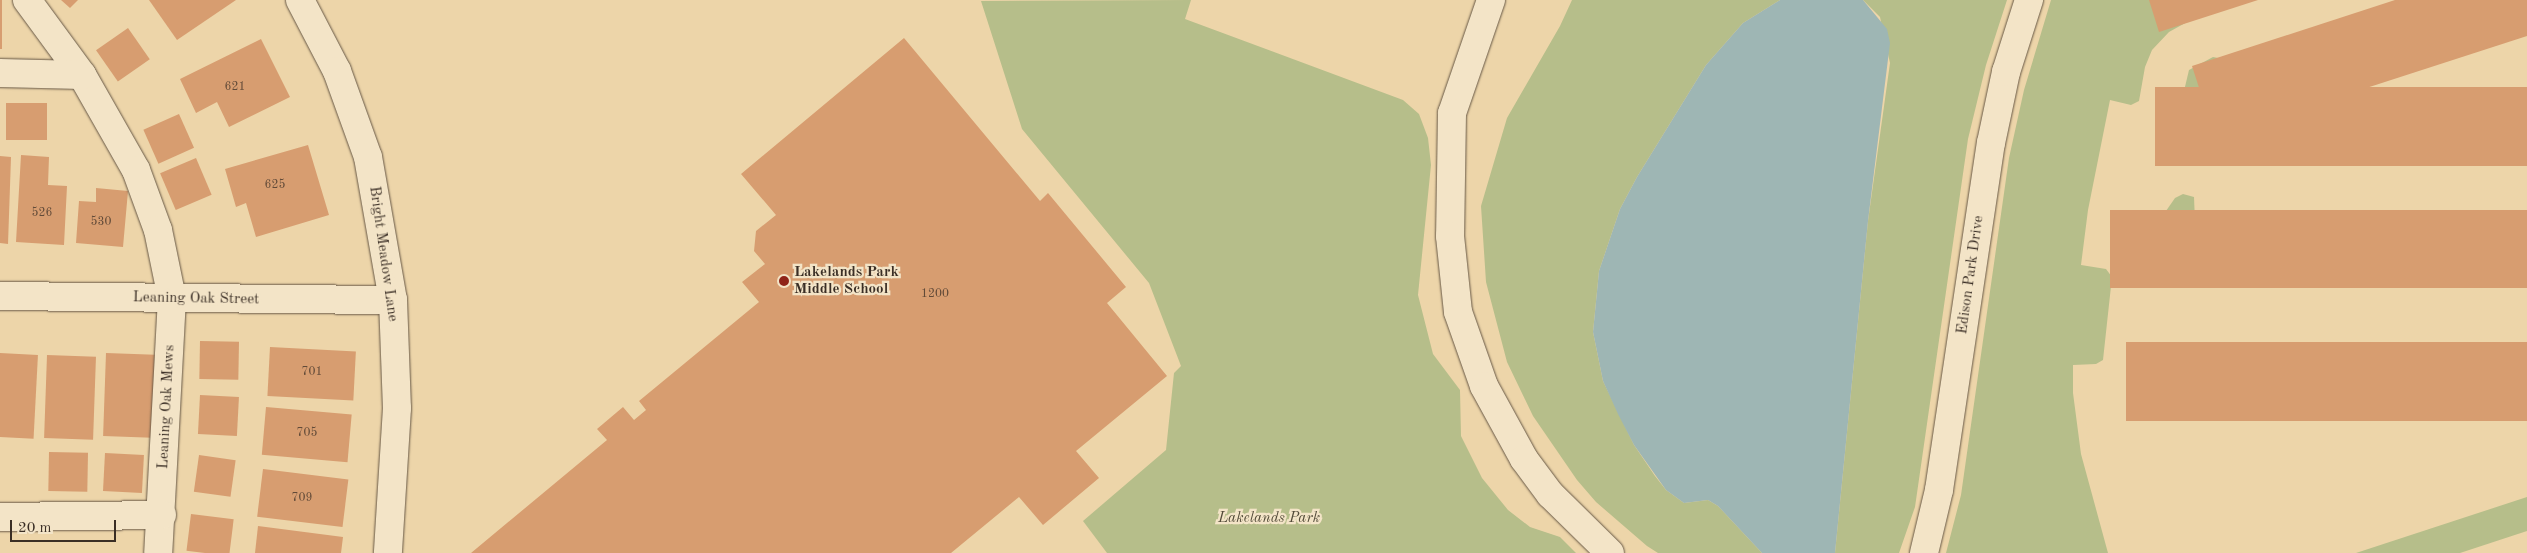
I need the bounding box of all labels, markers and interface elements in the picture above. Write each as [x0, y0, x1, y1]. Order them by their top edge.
house number: 621 [225, 81, 245, 95]
house number: 625 [265, 179, 285, 193]
street label: Bright Meadow Lane [365, 185, 401, 323]
house number: 526 [32, 207, 52, 221]
street label: Edison Park Drive [1954, 215, 1988, 335]
house number: 530 [91, 216, 111, 230]
place label: Lakelands Park Middle School [794, 263, 899, 298]
marker: Lakelands Park Middle School [778, 275, 790, 287]
house number: 1200 [921, 288, 949, 302]
street label: Leaning Oak Street [133, 289, 259, 309]
street label: Leaning Oak Mews [155, 344, 179, 470]
house number: 701 [302, 366, 322, 380]
house number: 705 [297, 427, 317, 441]
house number: 709 [292, 492, 312, 506]
scale bar [12, 510, 119, 542]
park label: Lakelands Park [1218, 510, 1320, 528]
text: 20 m [18, 521, 52, 536]

